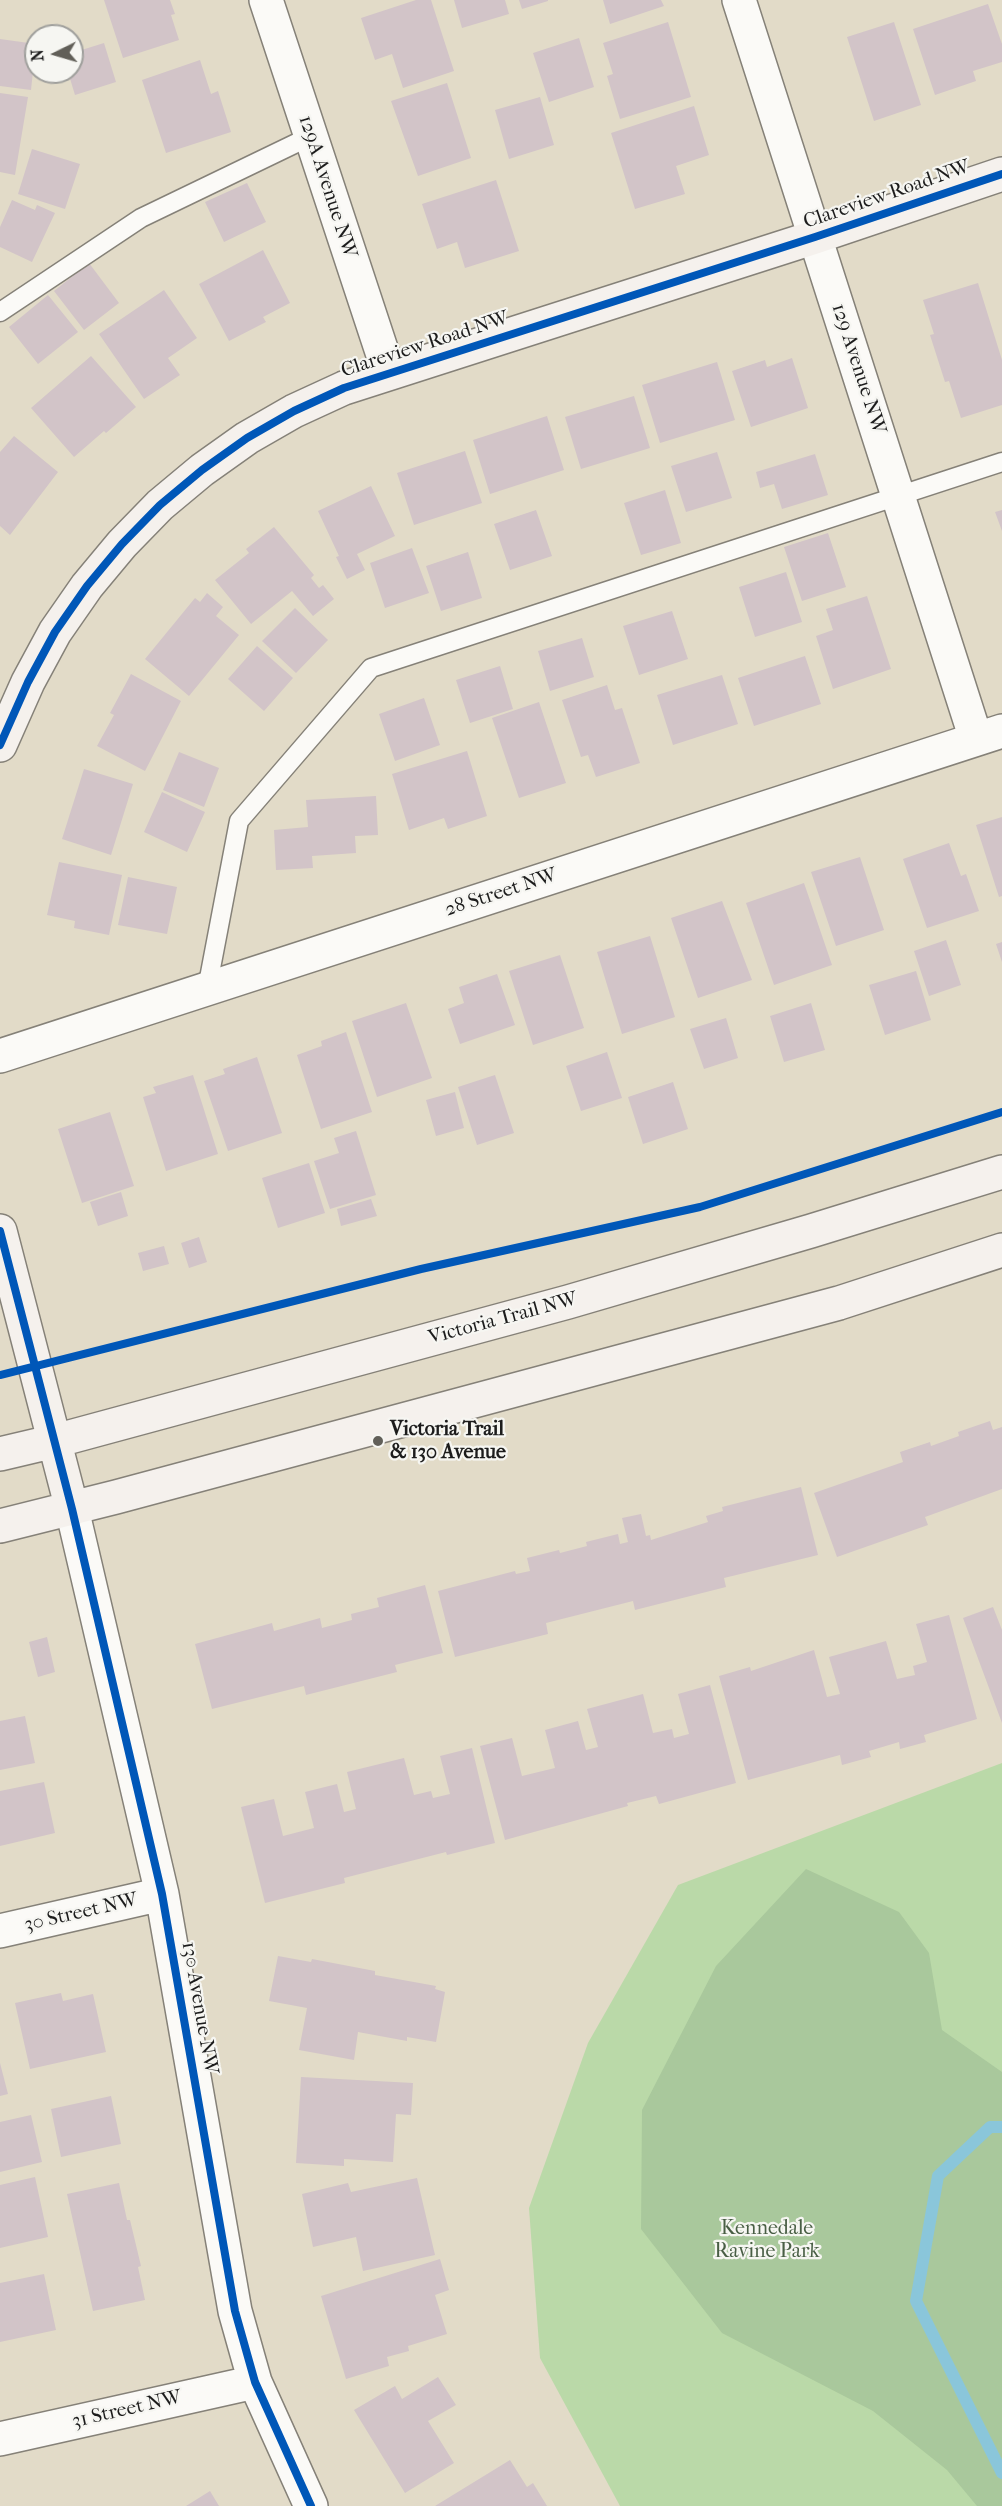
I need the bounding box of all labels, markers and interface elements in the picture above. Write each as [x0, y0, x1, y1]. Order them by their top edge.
north arrow [24, 24, 84, 84]
text: N [28, 49, 48, 62]
street label: 129A Avenue NW [293, 113, 361, 261]
street label: Clareview Road NW [801, 155, 973, 235]
street label: 129 Avenue NW [826, 301, 890, 437]
street label: Clareview Road NW [338, 307, 512, 383]
street label: 28 Street NW [442, 864, 560, 922]
street label: Victoria Trail NW [426, 1288, 580, 1350]
place label: Victoria Trail & 130 Avenue [390, 1418, 506, 1465]
marker: Victoria Trail & 130 Avenue [371, 1434, 385, 1448]
street label: 30 Street NW [22, 1888, 140, 1938]
street label: 130 Avenue NW [176, 1940, 222, 2076]
park label: Kennedale Ravine Park [714, 2217, 820, 2264]
street label: 31 Street NW [70, 2386, 184, 2434]

